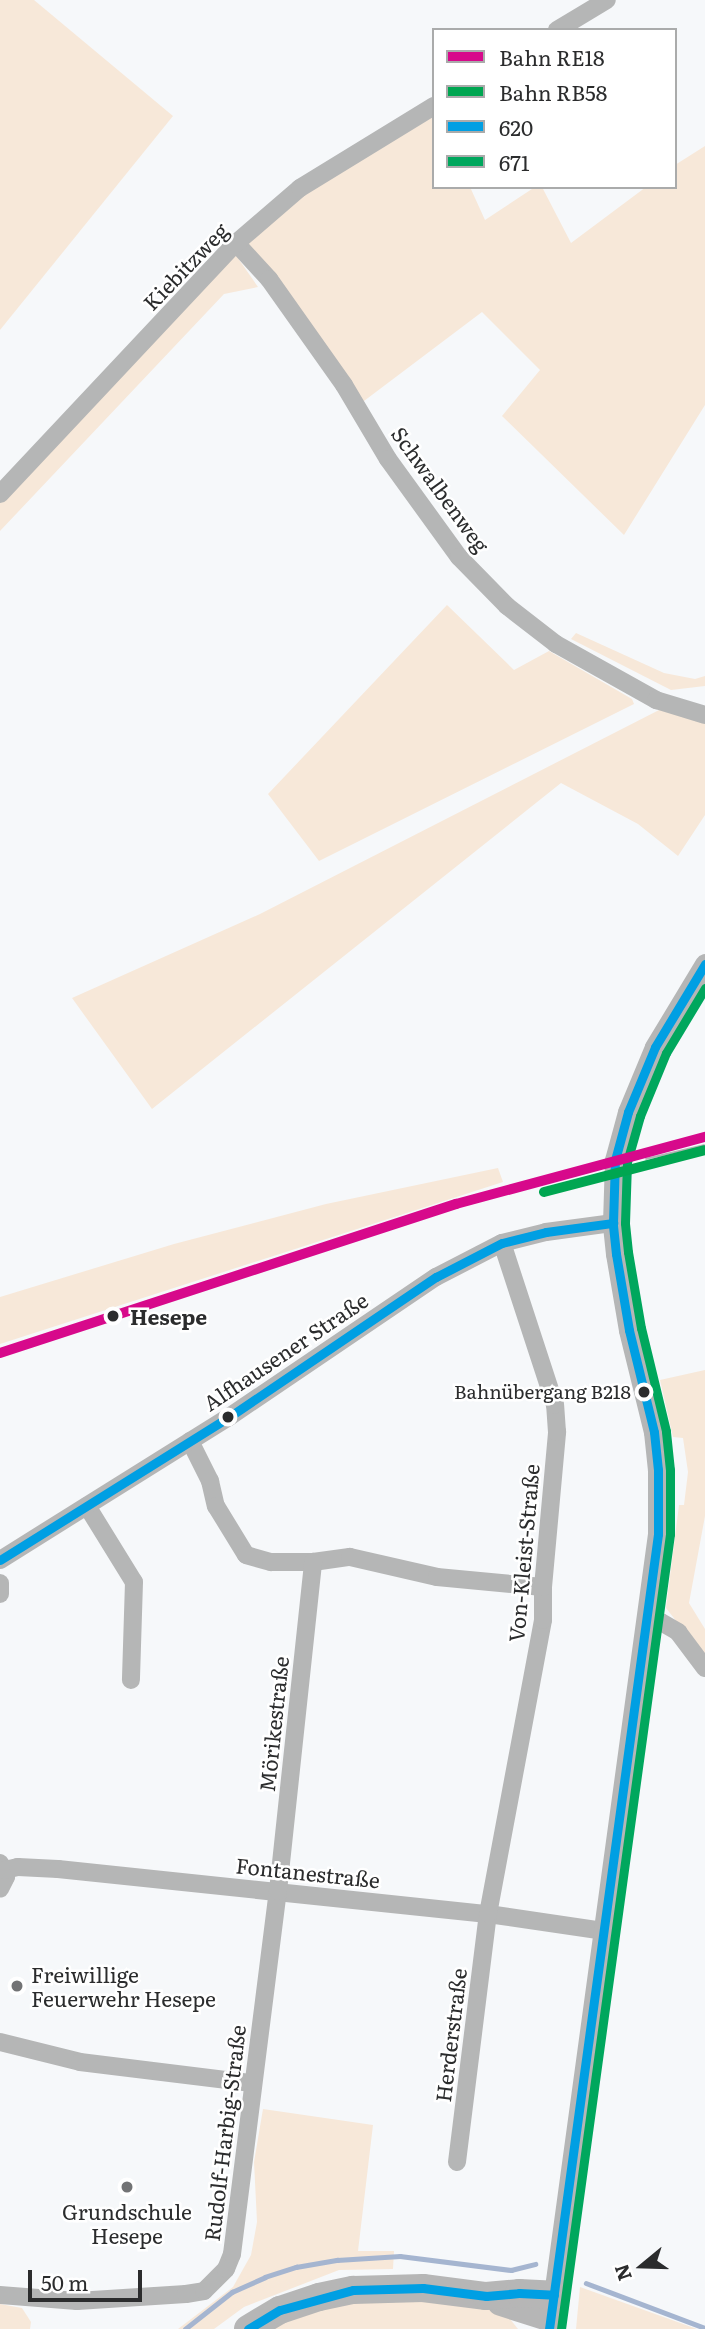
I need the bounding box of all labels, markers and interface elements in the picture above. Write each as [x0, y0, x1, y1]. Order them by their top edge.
legend [432, 28, 677, 189]
text: Bahn RE18 [499, 41, 605, 72]
text: Bahn RB58 [499, 76, 607, 107]
text: 620 [499, 111, 533, 142]
text: 671 [499, 146, 529, 177]
street label: Kiebitzweg [137, 217, 233, 315]
street label: Schwalbenweg [387, 421, 495, 557]
street label: Alfhausener Straße [198, 1287, 372, 1415]
place label: Hesepe [130, 1303, 207, 1329]
marker: Hesepe [102, 1305, 124, 1327]
place label: Bahnübergang B218 [454, 1381, 631, 1403]
marker: Bahnübergang B218 [637, 1385, 651, 1399]
unlabelled marker [221, 1410, 235, 1424]
street label: Von-Kleist-Straße [503, 1463, 543, 1643]
street label: Mörikestraße [253, 1655, 293, 1793]
street label: Fontanestraße [235, 1852, 381, 1892]
place label: Freiwillige Feuerwehr Hesepe [31, 1961, 216, 2011]
street label: Herderstraße [429, 1967, 471, 2103]
marker: Freiwillige Feuerwehr Hesepe [9, 1978, 25, 1994]
street label: Rudolf-Harbig-Straße [198, 2023, 250, 2243]
marker: Grundschule Hesepe [119, 2179, 135, 2195]
place label: Grundschule Hesepe [62, 2198, 192, 2248]
north arrow [607, 2231, 677, 2301]
scale bar [32, 2256, 145, 2300]
text: N [606, 2261, 638, 2285]
text: 50 m [41, 2266, 88, 2297]

